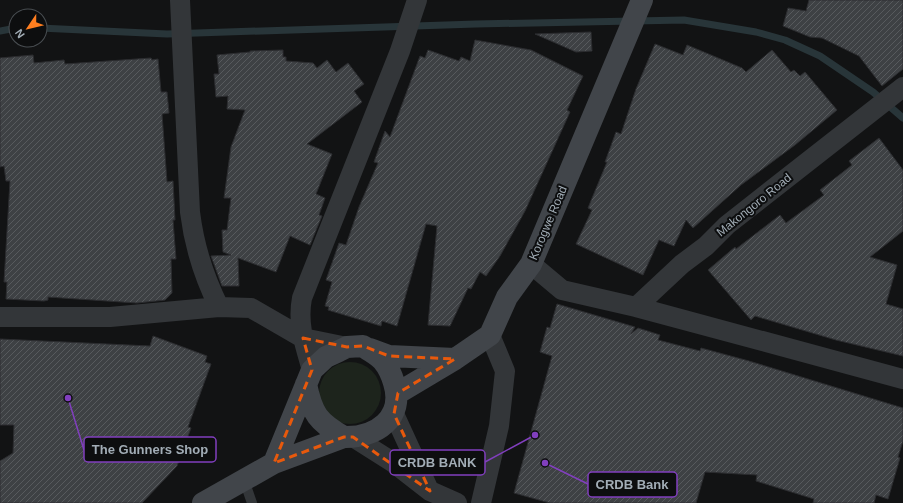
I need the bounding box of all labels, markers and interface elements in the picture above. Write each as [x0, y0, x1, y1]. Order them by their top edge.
north arrow [8, 8, 48, 48]
text: N [13, 27, 27, 40]
street label: Makongoro Road [714, 171, 794, 239]
street label: Korogwe Road [526, 184, 570, 262]
callout: The Gunners Shop [84, 437, 216, 462]
text: The Gunners Shop [92, 442, 208, 457]
callout: CRDB BANK [390, 450, 485, 475]
text: CRDB BANK [398, 455, 477, 470]
callout: CRDB Bank [588, 472, 677, 497]
text: CRDB Bank [596, 477, 669, 492]

